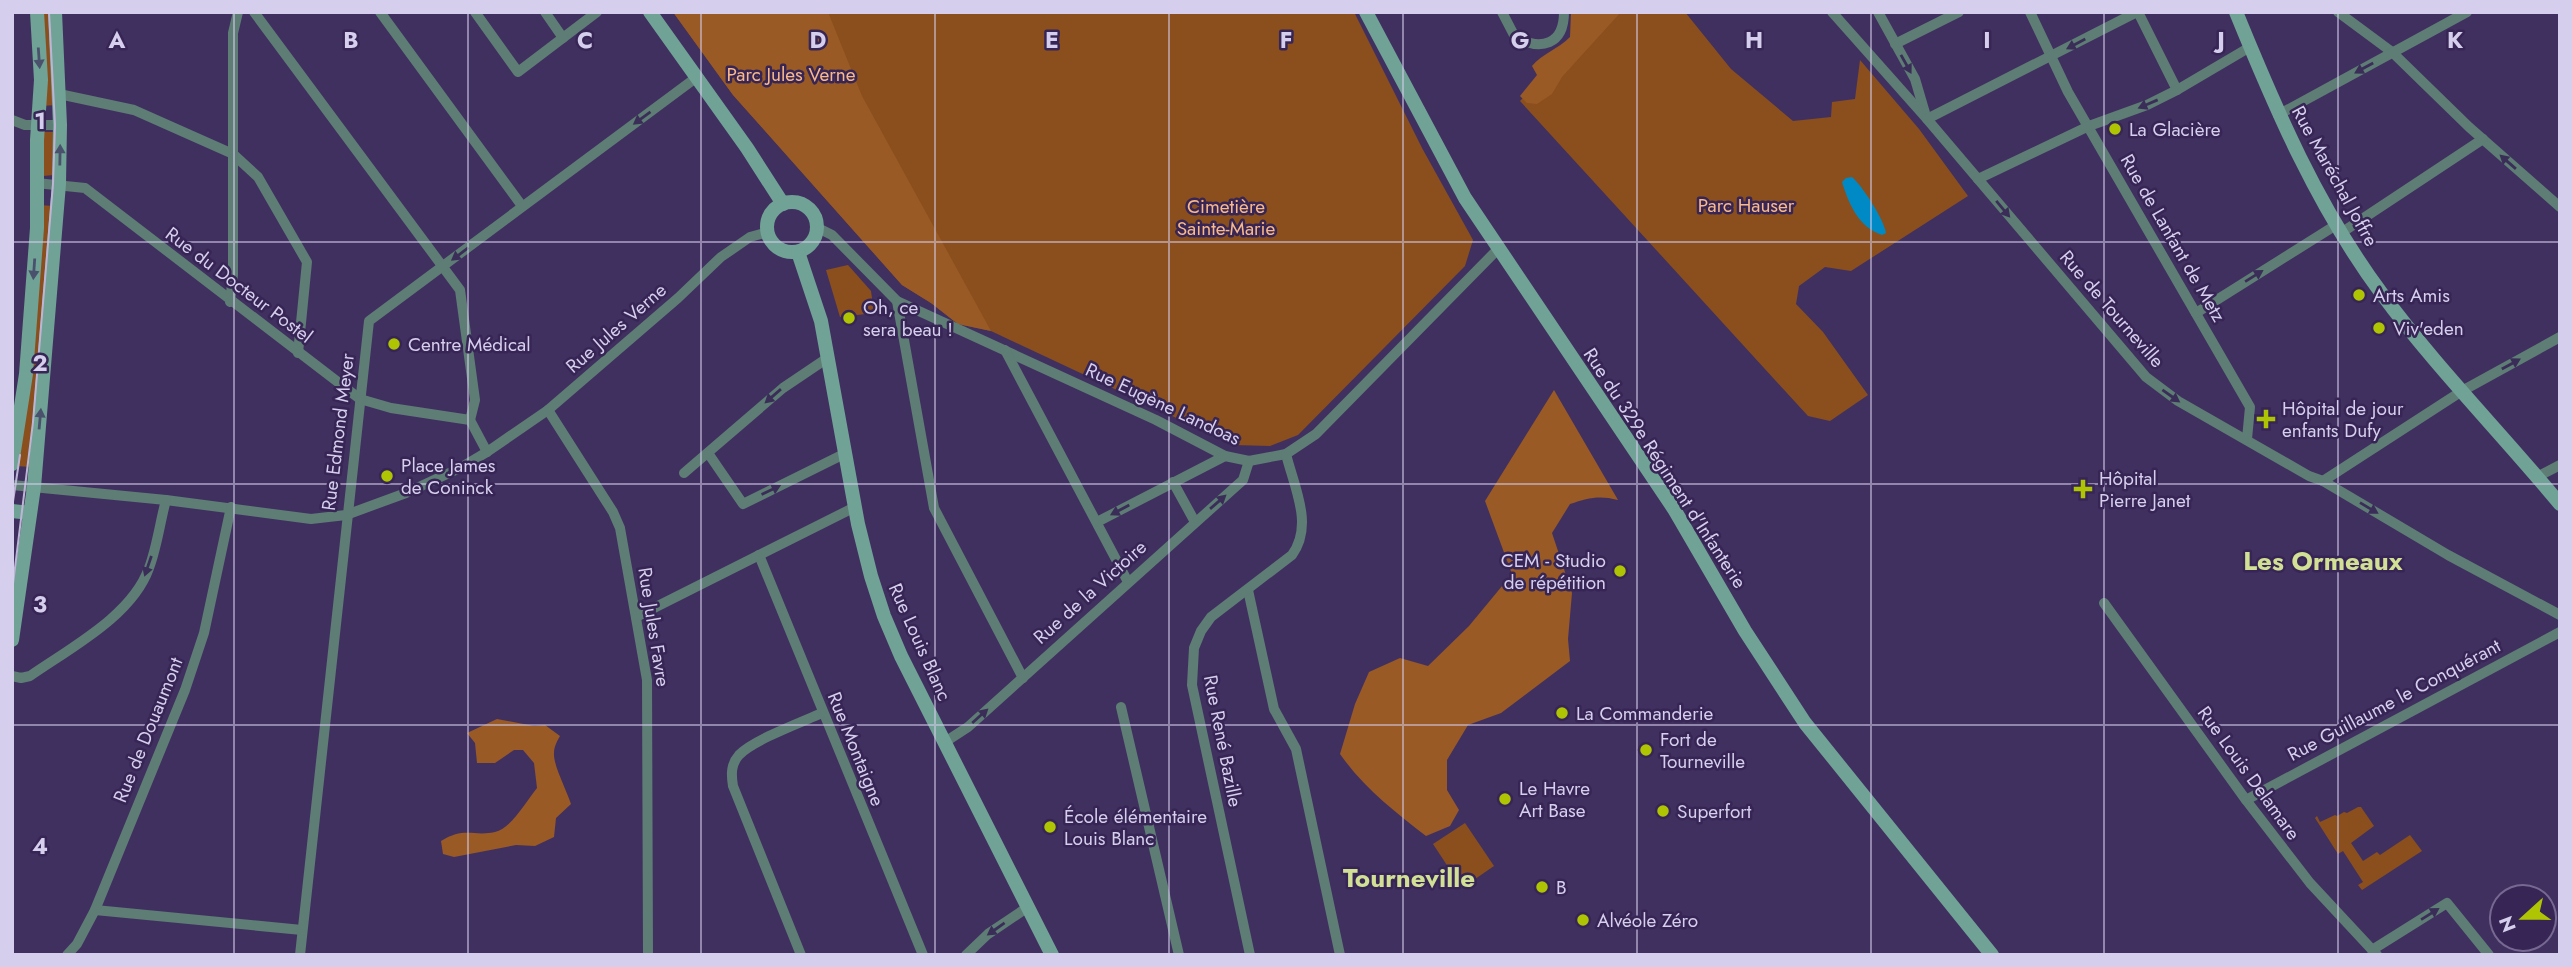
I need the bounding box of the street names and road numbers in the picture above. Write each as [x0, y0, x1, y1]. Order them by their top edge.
street label: Rue Maréchal Joffre [2285, 101, 2385, 251]
street label: Rue de Lanfant de Metz [2114, 149, 2232, 327]
street label: Rue du Docteur Postel [160, 221, 318, 349]
street label: Rue de Tourneville [2053, 244, 2171, 374]
street label: Rue Jules Verne [560, 277, 672, 379]
street label: Rue du 329e Régiment d'Infanterie [1577, 343, 1753, 594]
street label: Rue Edmond Meyer [315, 351, 361, 512]
street label: Rue Eugène Landoas [1081, 356, 1245, 452]
street label: Rue de la Victoire [1027, 534, 1153, 650]
street label: Rue Jules Favre [631, 565, 677, 689]
street label: Rue Louis Blanc [882, 579, 958, 705]
street label: Rue Guillaume le Conquérant [2283, 632, 2506, 768]
street label: Rue de Douaumont [107, 653, 190, 807]
street label: Rue René Bazille [1197, 673, 1249, 810]
street label: Rue Montaigne [821, 688, 891, 810]
street label: Rue Louis Delamare [2191, 701, 2307, 846]

